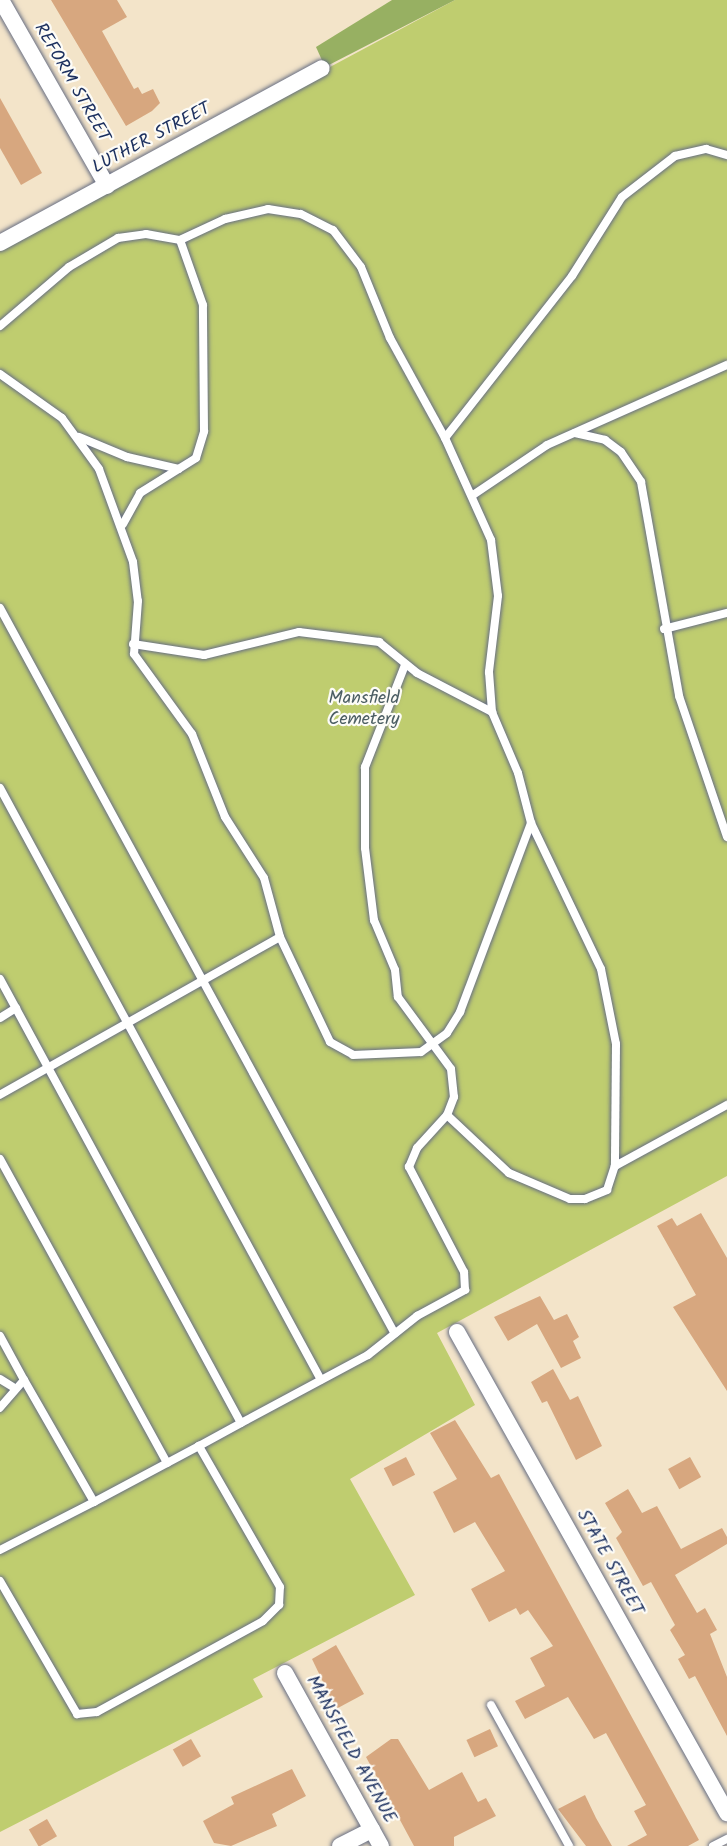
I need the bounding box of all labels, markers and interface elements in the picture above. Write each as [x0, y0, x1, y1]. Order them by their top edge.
street label: REFORM STREET [28, 20, 114, 146]
street label: LUTHER STREET [89, 99, 215, 179]
park label: Mansfield Cemetery [329, 689, 399, 732]
street label: STATE STREET [571, 1506, 647, 1620]
street label: MANSFIELD AVENUE [300, 1672, 400, 1828]

